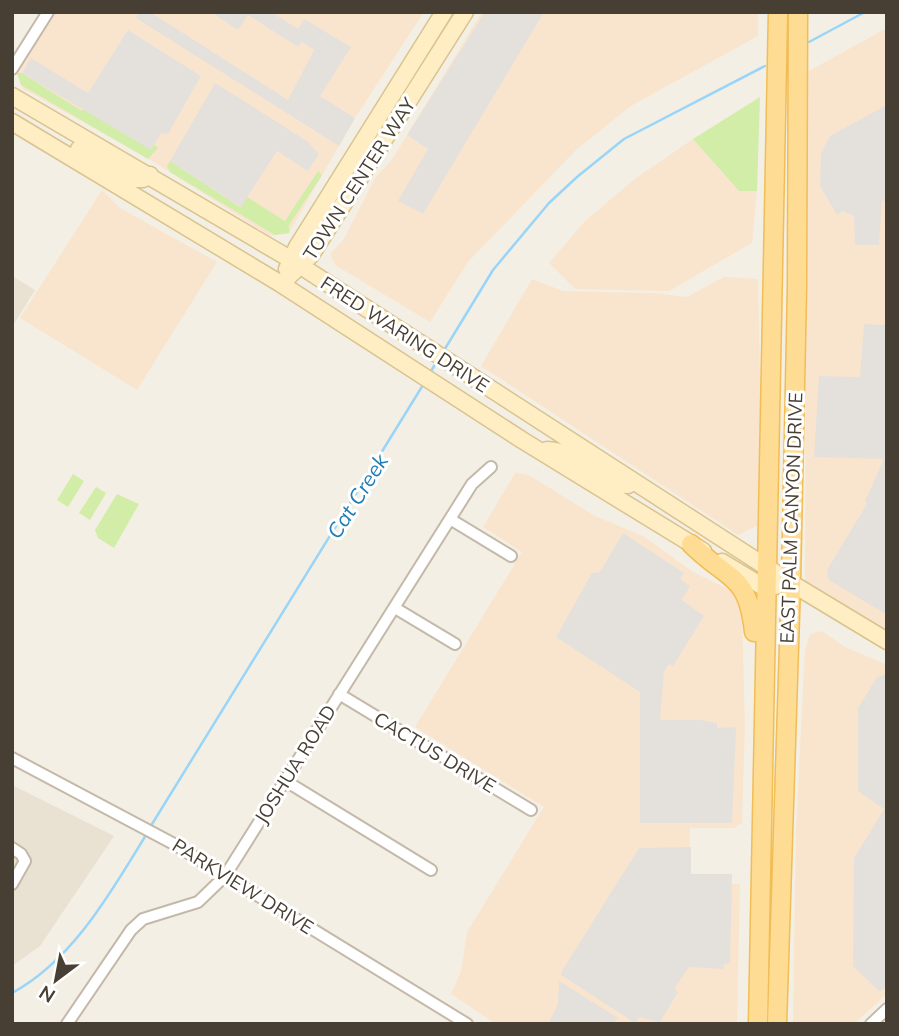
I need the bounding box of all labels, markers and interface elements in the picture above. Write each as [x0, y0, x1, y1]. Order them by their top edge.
street label: TOWN CENTER WAY [298, 93, 421, 265]
street label: FRED WARING DRIVE [316, 271, 494, 397]
street label: EAST PALM CANYON DRIVE [775, 392, 807, 644]
water label: Cat Creek [321, 448, 394, 543]
street label: JOSHUA ROAD [249, 700, 341, 828]
street label: CACTUS DRIVE [370, 706, 500, 798]
street label: PARKVIEW DRIVE [168, 833, 318, 939]
north arrow [21, 945, 91, 1015]
text: N [35, 980, 59, 1008]

